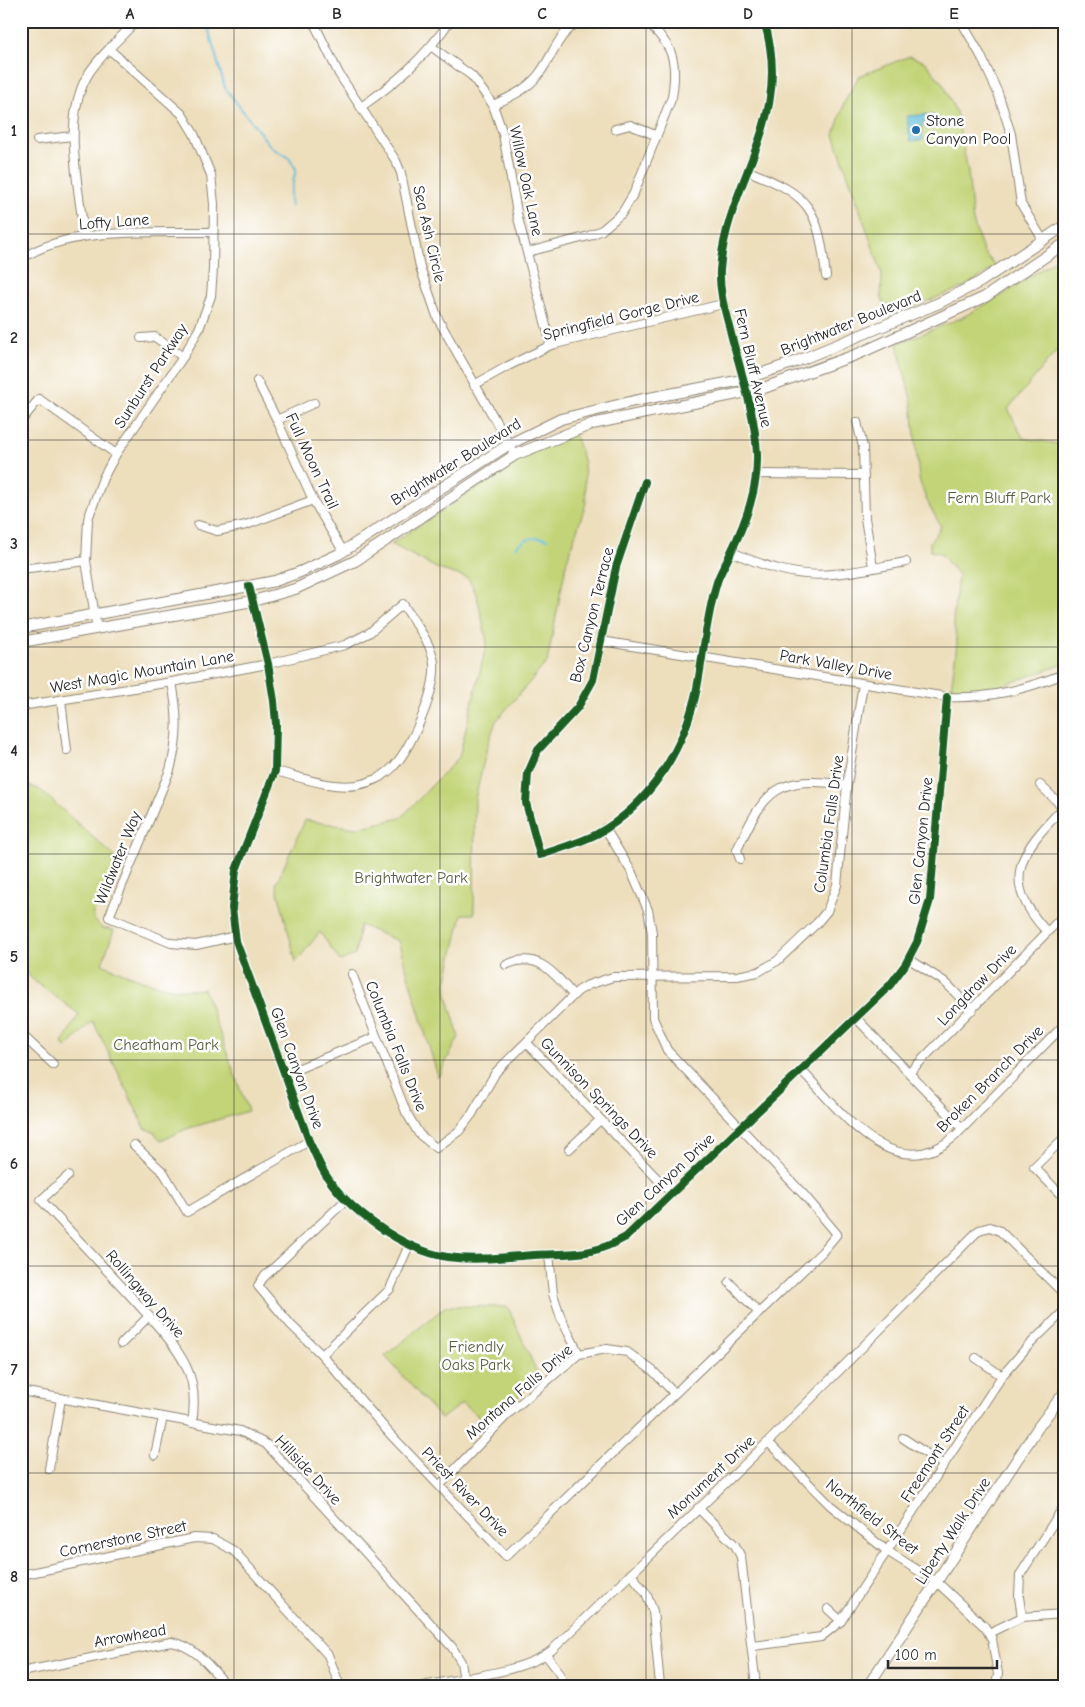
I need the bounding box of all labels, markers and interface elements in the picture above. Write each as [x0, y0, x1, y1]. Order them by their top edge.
text: A [126, 5, 135, 23]
text: B [332, 5, 342, 23]
text: C [537, 5, 547, 23]
text: D [743, 5, 753, 23]
text: E [949, 5, 959, 23]
place label: Stone Canyon Pool [926, 112, 1011, 148]
text: 1 [11, 122, 17, 140]
street label: Willow Oak Lane [506, 124, 546, 238]
marker: Stone Canyon Pool [910, 124, 922, 136]
street label: Sea Ash Circle [409, 184, 449, 284]
street label: Lofty Lane [78, 211, 150, 233]
street label: Brightwater Boulevard [778, 287, 924, 359]
street label: Springfield Gorge Drive [541, 288, 701, 344]
street label: Fern Bluff Avenue [731, 307, 775, 429]
street label: Sunburst Parkway [111, 320, 192, 432]
text: 2 [10, 329, 18, 347]
street label: Full Moon Trail [282, 410, 342, 512]
street label: Brightwater Boulevard [388, 415, 524, 509]
park label: Fern Bluff Park [947, 489, 1051, 507]
text: 3 [10, 535, 18, 553]
street label: Box Canyon Terrace [566, 545, 618, 685]
street label: Park Valley Drive [778, 646, 894, 684]
street label: West Magic Mountain Lane [49, 647, 235, 697]
text: 4 [10, 742, 18, 760]
street label: Columbia Falls Drive [810, 754, 848, 894]
street label: Glen Canyon Drive [905, 776, 937, 906]
street label: Wildwater Way [91, 808, 145, 907]
park label: Brightwater Park [354, 869, 468, 887]
street label: Longdraw Drive [934, 941, 1020, 1029]
text: 5 [10, 948, 18, 966]
street label: Columbia Falls Drive [362, 978, 430, 1114]
street label: Glen Canyon Drive [267, 1005, 327, 1131]
street label: Broken Branch Drive [933, 1022, 1047, 1136]
street label: Gunnison Springs Drive [537, 1034, 661, 1162]
park label: Cheatham Park [113, 1036, 219, 1054]
street label: Glen Canyon Drive [612, 1130, 718, 1230]
text: 6 [10, 1155, 18, 1173]
street label: Rollingway Drive [102, 1246, 188, 1342]
park label: Friendly Oaks Park [442, 1338, 511, 1374]
street label: Montana Falls Drive [462, 1341, 576, 1443]
text: 7 [10, 1361, 18, 1379]
street label: Freemont Street [897, 1402, 973, 1506]
street label: Hillside Drive [271, 1431, 345, 1509]
street label: Monument Drive [663, 1432, 759, 1522]
street label: Priest River Drive [418, 1444, 512, 1540]
street label: Liberty Walk Drive [912, 1474, 994, 1588]
street label: Northfield Street [822, 1475, 922, 1559]
street label: Cornerstone Street [58, 1517, 189, 1561]
text: 8 [10, 1568, 18, 1586]
street label: Arrowhead [93, 1621, 167, 1651]
scale bar [888, 1637, 996, 1669]
text: 100 m [895, 1646, 937, 1664]

